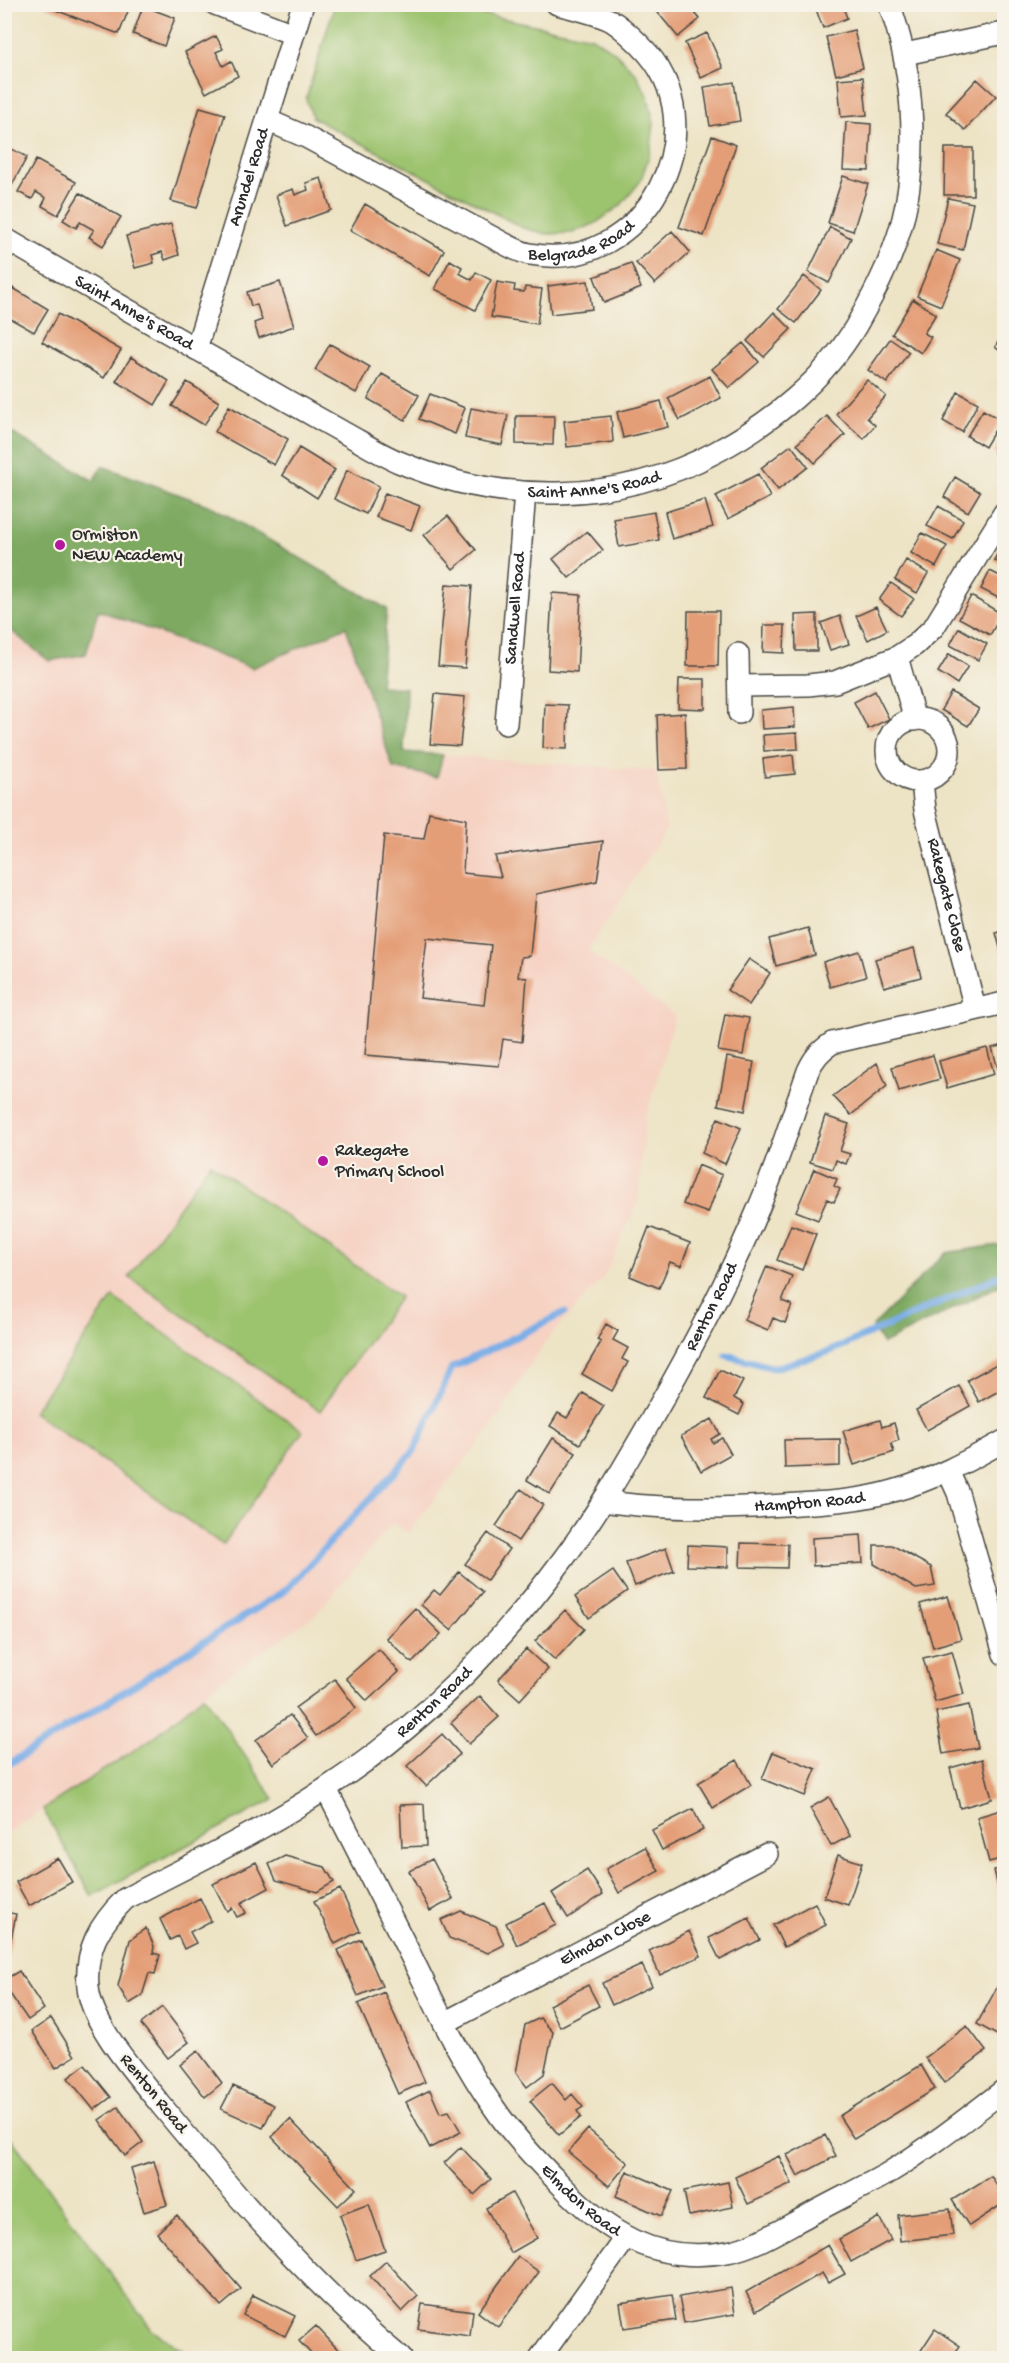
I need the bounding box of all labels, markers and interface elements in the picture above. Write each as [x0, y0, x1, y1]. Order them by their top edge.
street label: Arundel Road [224, 124, 275, 229]
street label: Belgrade Road [526, 215, 640, 267]
street label: Saint Anne's Road [70, 271, 198, 356]
street label: Saint Anne's Road [527, 466, 665, 504]
place label: Ormiston NEW Academy [72, 525, 183, 567]
marker: Ormiston NEW Academy [53, 538, 67, 552]
street label: Sandwell Road [500, 550, 531, 665]
street label: Rakegate Close [922, 836, 971, 955]
place label: Rakegate Primary School [334, 1141, 444, 1183]
marker: Rakegate Primary School [316, 1154, 330, 1168]
street label: Renton Road [681, 1258, 744, 1355]
street label: Hampton Road [754, 1487, 868, 1517]
street label: Renton Road [392, 1661, 478, 1743]
street label: Elmdon Close [556, 1906, 655, 1971]
street label: Renton Road [115, 2050, 192, 2139]
street label: Elmdon Road [536, 2160, 626, 2242]

